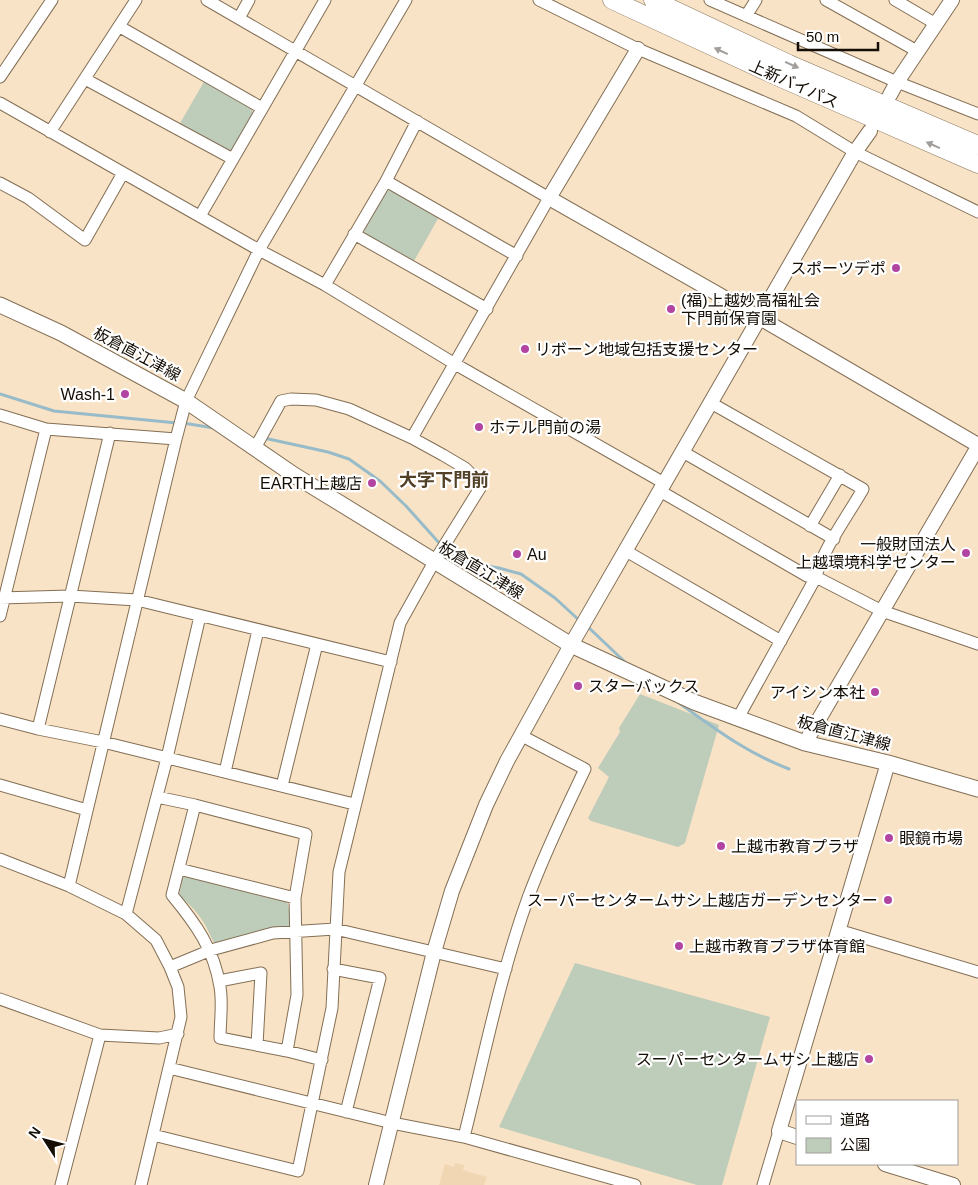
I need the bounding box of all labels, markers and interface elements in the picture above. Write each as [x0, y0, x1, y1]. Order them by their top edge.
scale bar [798, 20, 878, 52]
text: 50 m [806, 28, 839, 45]
one-way arrow [714, 46, 728, 54]
street label: 上新バイパス [747, 57, 841, 111]
one-way arrow [785, 62, 799, 70]
one-way arrow [926, 140, 940, 148]
place label: スポーツデポ [790, 260, 886, 277]
marker: スポーツデポ [890, 262, 902, 274]
place label: (福)上越妙高福祉会 下門前保育園 [681, 292, 820, 327]
marker: (福)上越妙高福祉会 下門前保育園 [665, 303, 677, 315]
street label: 板倉直江津線 [91, 324, 183, 384]
place label: リボーン地域包括支援センター [535, 341, 758, 358]
marker: リボーン地域包括支援センター [519, 343, 531, 355]
place label: Wash-1 [60, 386, 115, 403]
marker: Wash-1 [119, 388, 131, 400]
place label: ホテル門前の湯 [489, 419, 601, 436]
marker: ホテル門前の湯 [473, 421, 485, 433]
district label: 大字下門前 [399, 470, 489, 490]
place label: EARTH上越店 [260, 475, 362, 492]
marker: EARTH上越店 [366, 477, 378, 489]
place label: 一般財団法人 上越環境科学センター [796, 536, 956, 571]
street label: 板倉直江津線 [435, 538, 527, 602]
place label: Au [527, 546, 547, 563]
marker: 一般財団法人 上越環境科学センター [960, 547, 972, 559]
marker: Au [511, 548, 523, 560]
place label: スターバックス [588, 678, 699, 695]
marker: スターバックス [572, 680, 584, 692]
place label: アイシン本社 [770, 684, 865, 701]
marker: アイシン本社 [869, 686, 881, 698]
street label: 板倉直江津線 [795, 712, 893, 754]
place label: 眼鏡市場 [899, 830, 963, 847]
marker: 眼鏡市場 [883, 832, 895, 844]
place label: 上越市教育プラザ [731, 838, 859, 855]
marker: 上越市教育プラザ [715, 840, 727, 852]
place label: スーパーセンタームサシ上越店ガーデンセンター [527, 892, 878, 909]
marker: スーパーセンタームサシ上越店ガーデンセンター [882, 894, 894, 906]
place label: 上越市教育プラザ体育館 [689, 938, 865, 955]
marker: 上越市教育プラザ体育館 [673, 940, 685, 952]
place label: スーパーセンタームサシ上越店 [636, 1051, 859, 1068]
marker: スーパーセンタームサシ上越店 [863, 1053, 875, 1065]
legend [796, 1100, 958, 1165]
text: 道路 [840, 1111, 870, 1128]
north arrow [20, 1115, 70, 1165]
text: N [25, 1124, 44, 1141]
text: 公園 [840, 1136, 870, 1153]

